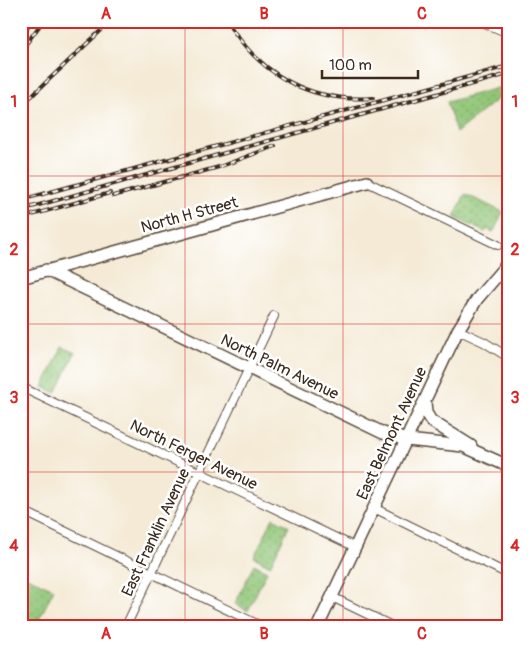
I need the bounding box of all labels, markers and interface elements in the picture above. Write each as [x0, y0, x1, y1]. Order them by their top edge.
text: A [101, 4, 112, 24]
text: B [259, 4, 269, 24]
text: C [417, 4, 427, 24]
scale bar [322, 48, 418, 80]
text: 100 m [329, 56, 372, 75]
text: 1 [11, 92, 17, 112]
text: 1 [512, 92, 518, 112]
street label: North H Street [139, 192, 240, 238]
text: 2 [10, 240, 19, 260]
text: 2 [511, 240, 520, 260]
street label: North Palm Avenue [217, 330, 342, 404]
street label: East Belmont Avenue [352, 364, 431, 503]
text: 3 [10, 388, 19, 408]
text: 3 [511, 388, 520, 408]
street label: North Ferger Avenue [126, 415, 261, 495]
street label: East Franklin Avenue [117, 465, 194, 600]
text: 4 [9, 536, 19, 556]
text: 4 [510, 536, 520, 556]
text: A [101, 624, 112, 644]
text: B [259, 624, 269, 644]
text: C [417, 624, 427, 644]

